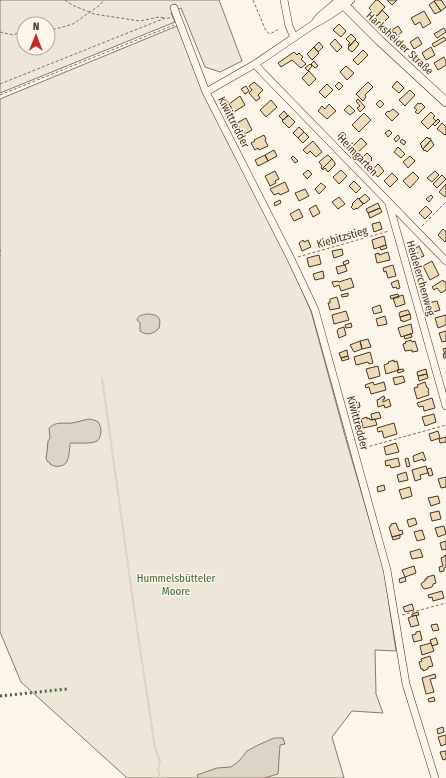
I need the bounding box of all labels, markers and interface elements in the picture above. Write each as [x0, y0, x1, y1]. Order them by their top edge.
street label: Harksheider Straße [364, 9, 436, 78]
north arrow [16, 16, 56, 56]
text: N [33, 20, 40, 33]
street label: Kiwittredder [215, 94, 252, 150]
street label: Heimgarten [335, 132, 380, 179]
street label: Kiebitzstieg [315, 224, 370, 251]
street label: Heidelerchenweg [404, 239, 438, 318]
street label: Kiwittredder [344, 394, 371, 452]
park label: Hummelsbütteler Moore [137, 572, 215, 598]

